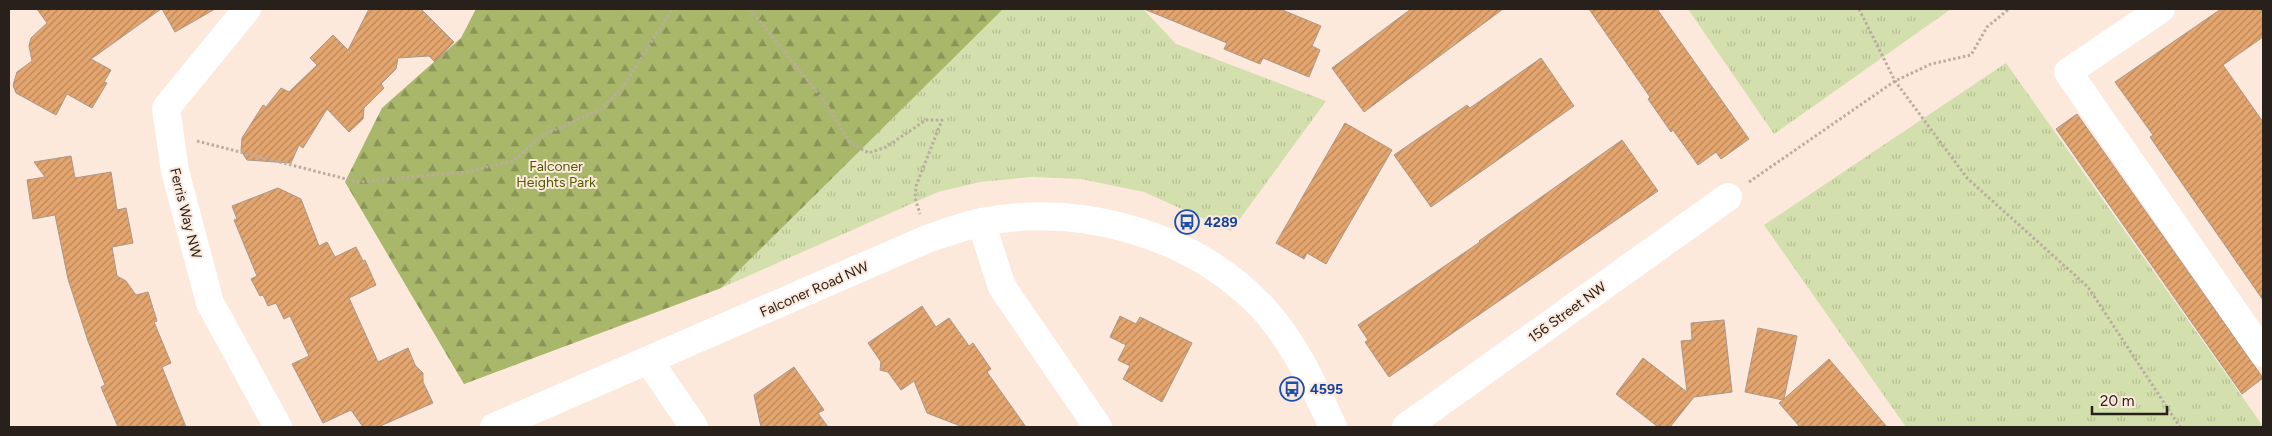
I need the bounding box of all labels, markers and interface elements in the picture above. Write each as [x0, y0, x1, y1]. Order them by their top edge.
park label: Falconer Heights Park [516, 158, 596, 191]
street label: Ferris Way NW [166, 166, 205, 261]
bus stop icon: 4289 [1174, 209, 1200, 235]
place label: 4289 [1204, 214, 1238, 231]
street label: Falconer Road NW [757, 258, 872, 321]
street label: 156 Street NW [1525, 278, 1610, 346]
bus stop icon: 4595 [1279, 376, 1305, 402]
place label: 4595 [1310, 381, 1343, 398]
scale bar [2092, 384, 2167, 416]
text: 20 m [2100, 392, 2134, 410]

